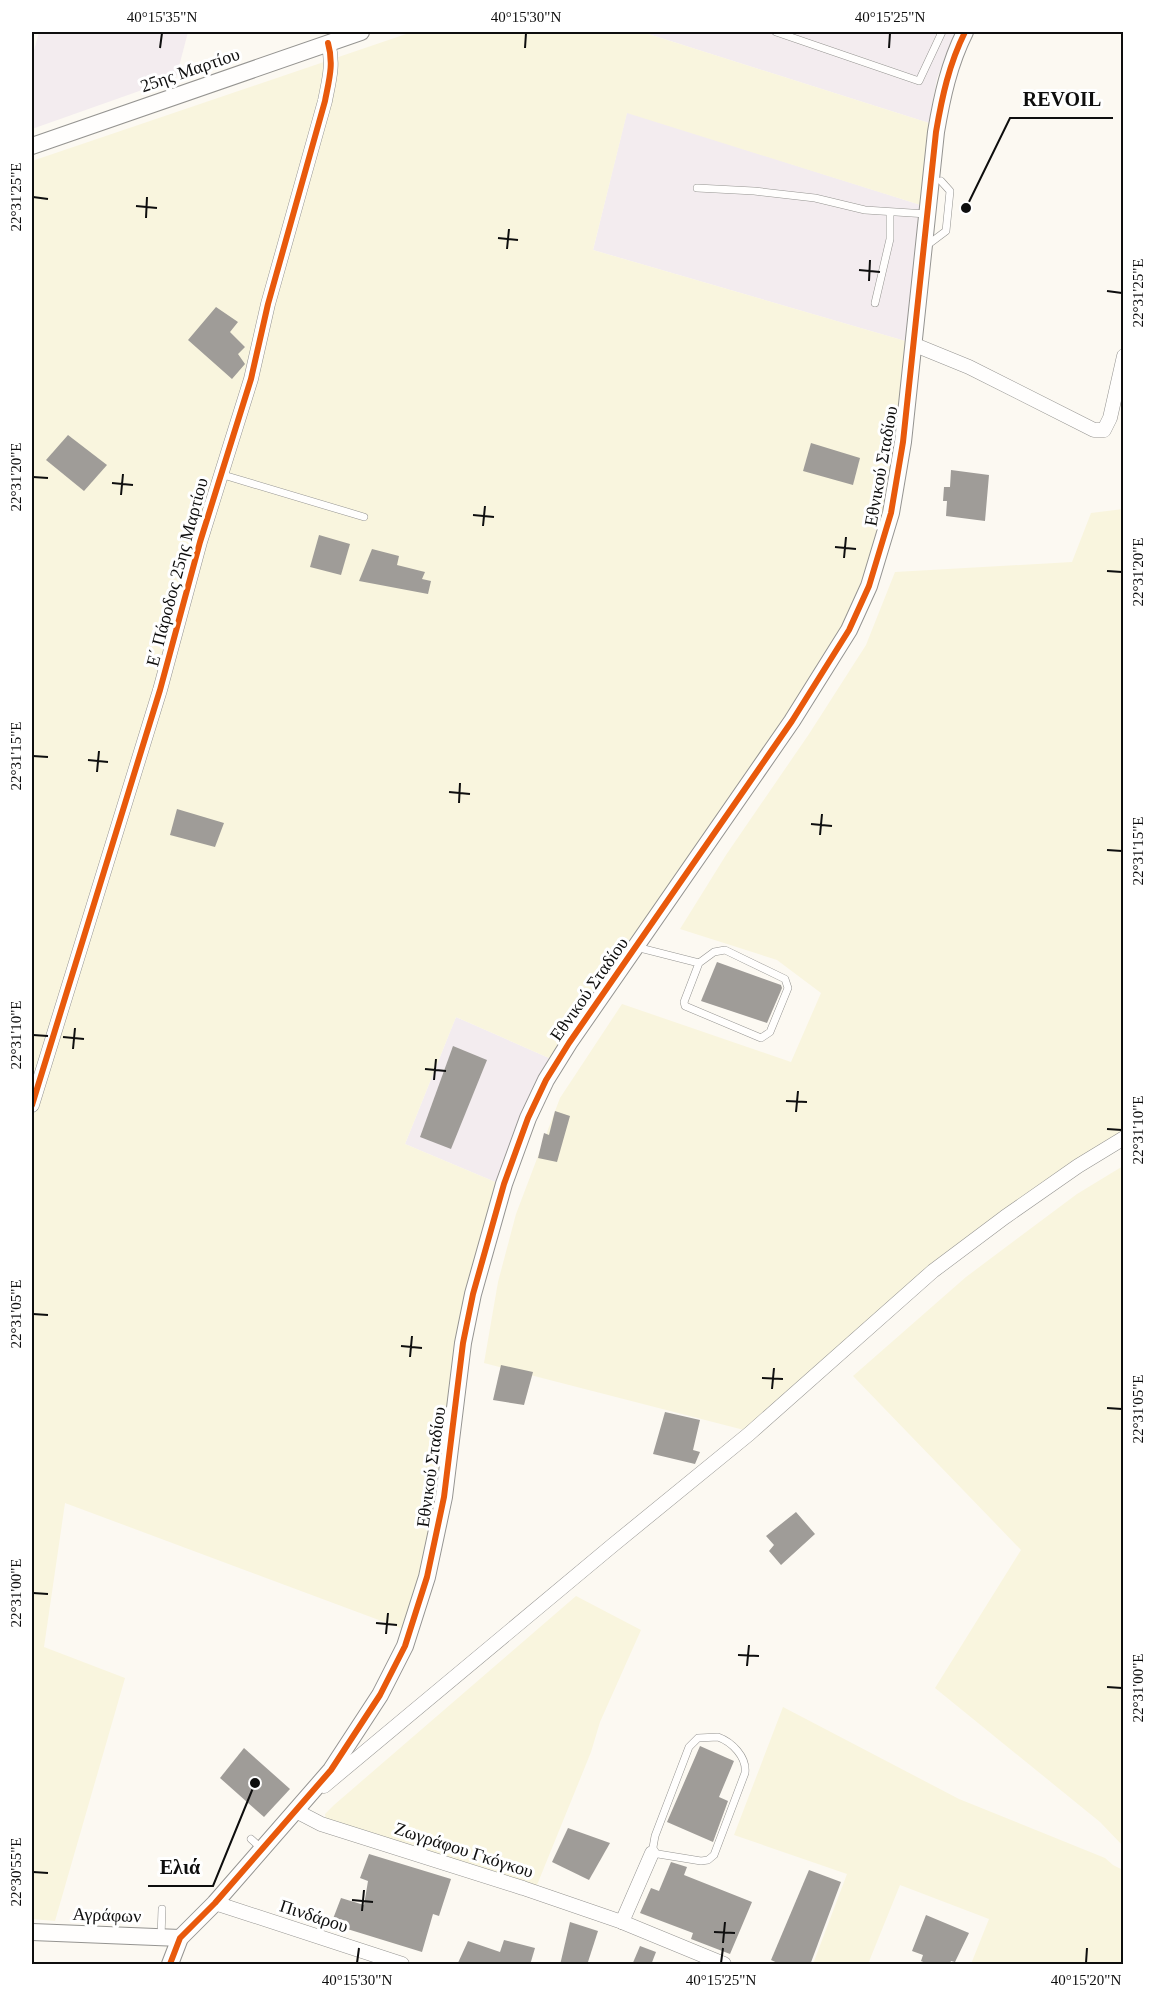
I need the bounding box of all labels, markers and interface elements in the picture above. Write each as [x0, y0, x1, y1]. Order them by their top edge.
text: 40°15'35"N [127, 9, 197, 25]
text: 40°15'30"N [491, 9, 561, 25]
text: 40°15'25"N [855, 9, 925, 25]
street label: 25ης Μαρτίου [138, 44, 242, 96]
callout: REVOIL [1010, 80, 1113, 118]
text: REVOIL [1023, 88, 1101, 110]
text: 22°31'25"E [8, 163, 24, 232]
text: 22°31'25"E [1130, 259, 1146, 328]
street label: Εθνικού Σταδίου [861, 404, 901, 528]
text: 22°31'20"E [8, 443, 24, 512]
street label: Ε΄ Πάροδος 25ης Μαρτίου [142, 475, 212, 669]
text: 22°31'20"E [1130, 538, 1146, 607]
text: 22°31'15"E [8, 722, 24, 791]
text: 22°31'15"E [1130, 817, 1146, 886]
street label: Εθνικού Σταδίου [546, 933, 632, 1045]
text: 22°31'10"E [8, 1001, 24, 1070]
text: 22°31'10"E [1130, 1096, 1146, 1165]
text: 22°31'05"E [8, 1280, 24, 1349]
text: 22°31'05"E [1130, 1375, 1146, 1444]
street label: Εθνικού Σταδίου [413, 1405, 449, 1529]
text: 22°31'00"E [8, 1559, 24, 1628]
text: 22°31'00"E [1130, 1654, 1146, 1723]
street label: Ζωγράφου Γκόγκου [392, 1818, 536, 1882]
text: 22°30'55"E [8, 1838, 24, 1907]
callout: Ελιά [148, 1848, 213, 1886]
text: Ελιά [160, 1856, 200, 1878]
street label: Πινδάρου [277, 1896, 351, 1936]
street label: Αγράφων [72, 1904, 142, 1926]
text: 40°15'30"N [322, 1972, 392, 1988]
text: 40°15'25"N [686, 1972, 756, 1988]
text: 40°15'20"N [1051, 1972, 1121, 1988]

